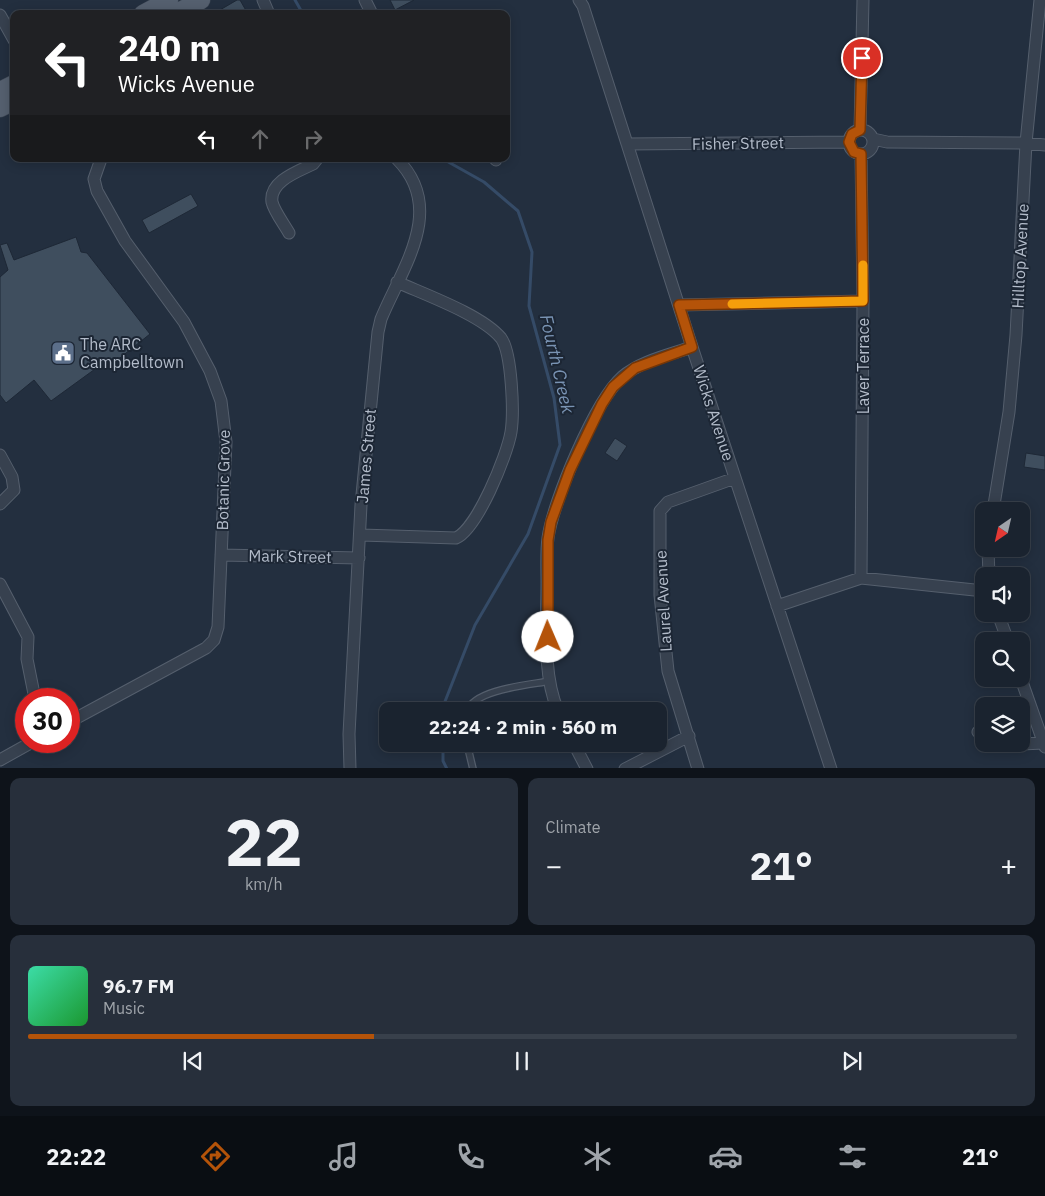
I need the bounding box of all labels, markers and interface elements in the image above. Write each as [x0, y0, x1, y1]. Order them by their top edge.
text: 240 m [118, 25, 221, 71]
icon: left [35, 30, 100, 95]
pin [841, 37, 883, 79]
icon: arrive [848, 44, 876, 72]
text: Wicks Avenue [118, 69, 255, 98]
icon: left [193, 125, 221, 153]
icon: ahead [246, 125, 274, 153]
icon: right [299, 125, 327, 153]
street label: Fisher Street [692, 132, 784, 154]
street label: Hilltop Avenue [1007, 203, 1033, 309]
water label: Fourth Creek [535, 312, 580, 416]
street label: Laver Terrace [853, 318, 873, 414]
place label: The ARC Campbelltown [80, 334, 184, 372]
public building icon: The ARC Campbelltown [50, 340, 76, 366]
street label: Wicks Avenue [689, 363, 739, 464]
street label: James Street [352, 408, 380, 504]
street label: Botanic Grove [212, 429, 234, 531]
north arrow [975, 502, 1030, 558]
map controls [975, 502, 1030, 752]
street label: Mark Street [248, 545, 332, 567]
street label: Laurel Avenue [650, 549, 676, 652]
button: sound [975, 567, 1030, 622]
position arrow [521, 610, 573, 662]
button: search [975, 632, 1030, 687]
speed limit sign: 30 [15, 688, 80, 753]
button: layers [975, 697, 1030, 752]
text: 22:24 · 2 min · 560 m [429, 715, 617, 739]
text: 22 [225, 799, 303, 884]
text: Climate [546, 817, 601, 837]
text: 21° [750, 841, 813, 890]
text: − [546, 847, 562, 884]
text: + [1000, 847, 1017, 884]
text: km/h [245, 874, 283, 894]
text: 96.7 FM [103, 974, 174, 998]
text: Music [103, 998, 145, 1018]
icon: previous [179, 1047, 207, 1075]
icon: pause [508, 1047, 536, 1075]
icon: next [838, 1047, 866, 1075]
icon: directions [198, 1139, 233, 1174]
icon: music [326, 1139, 361, 1174]
icon: phone [453, 1139, 488, 1174]
icon: climate [580, 1139, 615, 1174]
icon: car [708, 1139, 743, 1174]
icon: filters [835, 1139, 870, 1174]
text: 22:22 [46, 1142, 106, 1171]
text: 21° [962, 1142, 999, 1171]

